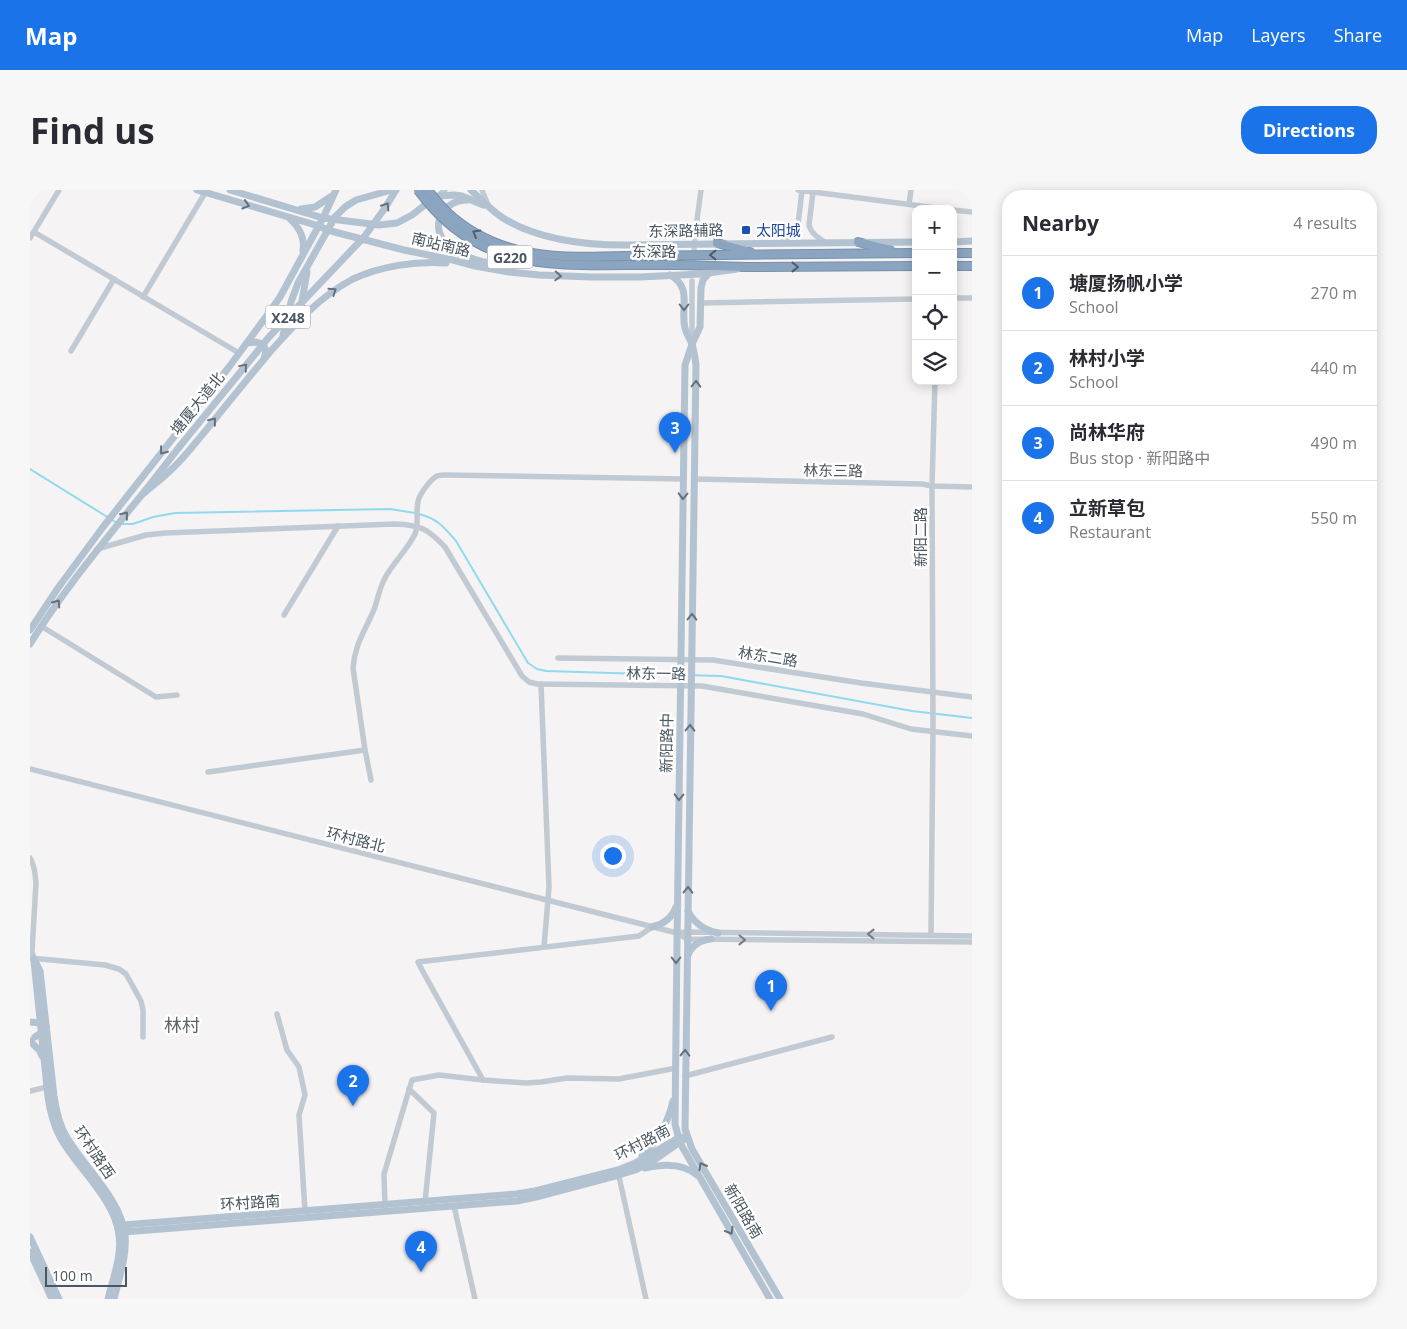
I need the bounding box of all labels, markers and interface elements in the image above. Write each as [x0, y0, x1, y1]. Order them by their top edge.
text: Map [25, 19, 77, 52]
text: Map [1186, 23, 1223, 47]
text: Layers [1251, 23, 1306, 47]
text: Share [1334, 23, 1382, 47]
button: Directions [1241, 106, 1377, 154]
text: Find us [30, 107, 155, 154]
one-way arrow [241, 199, 249, 209]
one-way arrow [380, 203, 389, 212]
map controls [912, 205, 957, 385]
button: + [912, 205, 957, 250]
text: Nearby [1022, 209, 1099, 237]
text: 4 results [1293, 212, 1357, 234]
street label: 东深路辅路 [648, 219, 724, 241]
place label: 太阳城 [756, 220, 801, 240]
marker: 太阳城 [740, 224, 752, 236]
street label: 南站南路 [410, 228, 472, 260]
one-way arrow [472, 230, 481, 240]
street label: 东深路 [631, 241, 677, 261]
road number: G220 [488, 246, 532, 268]
one-way arrow [709, 250, 717, 260]
button: − [912, 250, 957, 295]
one-way arrow [791, 262, 799, 272]
text: 塘厦扬帆小学 [1069, 270, 1183, 296]
one-way arrow [555, 271, 563, 282]
text: 1 [1033, 282, 1043, 304]
text: 270 m [1311, 282, 1357, 304]
one-way arrow [328, 288, 337, 297]
button: locate [912, 295, 957, 340]
text: School [1069, 296, 1119, 318]
one-way arrow [679, 304, 689, 311]
road number: X248 [266, 305, 310, 328]
button: layers [912, 340, 957, 385]
text: 林村小学 [1069, 345, 1145, 371]
text: 2 [1033, 357, 1043, 379]
text: 440 m [1311, 357, 1357, 379]
one-way arrow [238, 364, 246, 373]
street label: 塘厦大道北 [166, 368, 228, 438]
text: School [1069, 371, 1119, 393]
one-way arrow [690, 380, 701, 388]
pin: 3 [659, 412, 691, 453]
one-way arrow [207, 418, 216, 427]
text: 尚林华府 [1069, 419, 1145, 445]
text: 3 [1033, 432, 1043, 454]
text: 490 m [1311, 432, 1357, 454]
one-way arrow [160, 445, 169, 454]
text: Bus stop · 新阳路中 [1069, 447, 1210, 469]
street label: 林东三路 [803, 459, 863, 481]
one-way arrow [678, 493, 689, 501]
text: 立新草包 [1069, 495, 1145, 521]
street label: 新阳二路 [910, 507, 930, 567]
text: 4 [1033, 507, 1043, 529]
text: 550 m [1311, 507, 1357, 529]
one-way arrow [120, 512, 128, 521]
text: Restaurant [1069, 521, 1151, 543]
one-way arrow [51, 599, 60, 609]
one-way arrow [687, 613, 697, 620]
street label: 林东二路 [737, 641, 799, 671]
street label: 林东一路 [626, 662, 686, 684]
street label: 新阳路中 [655, 713, 677, 773]
one-way arrow [685, 724, 695, 732]
one-way arrow [674, 794, 684, 802]
street label: 环村路北 [324, 822, 388, 856]
your location [600, 843, 626, 869]
one-way arrow [683, 886, 693, 894]
one-way arrow [867, 929, 875, 940]
one-way arrow [738, 934, 746, 945]
one-way arrow [671, 956, 681, 964]
pin: 1 [755, 970, 787, 1011]
district label: 林村 [164, 1013, 200, 1037]
one-way arrow [680, 1049, 691, 1057]
pin: 2 [337, 1065, 369, 1106]
street label: 环村路南 [611, 1119, 673, 1165]
street label: 环村路西 [70, 1122, 120, 1182]
one-way arrow [699, 1163, 709, 1172]
street label: 新阳路南 [720, 1180, 768, 1242]
street label: 环村路南 [219, 1190, 281, 1214]
one-way arrow [724, 1226, 734, 1235]
pin: 4 [405, 1231, 437, 1272]
scale bar [45, 1264, 128, 1287]
text: 100 m [52, 1266, 93, 1285]

